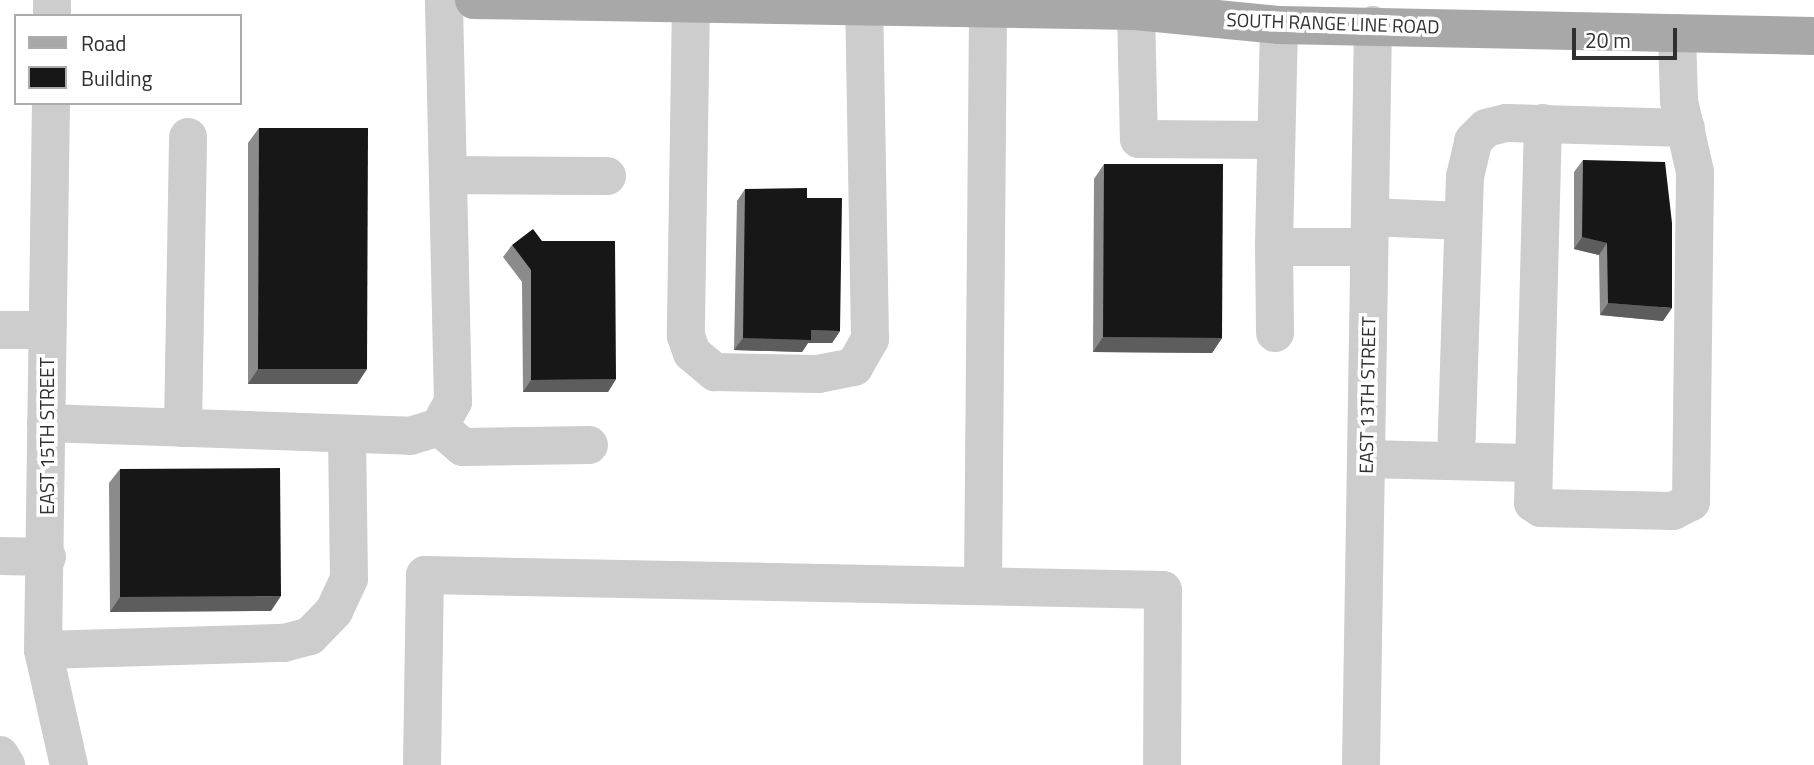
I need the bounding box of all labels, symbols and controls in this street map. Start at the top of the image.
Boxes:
street label: SOUTH RANGE LINE ROAD [1226,8,1440,38]
legend [14,14,242,105]
scale bar [1576,14,1681,58]
text: 20 m [1585,24,1631,56]
text: Road [81,27,126,59]
text: Building [81,62,152,94]
street label: EAST 13TH STREET [1354,316,1380,474]
street label: EAST 15TH STREET [36,357,58,515]

